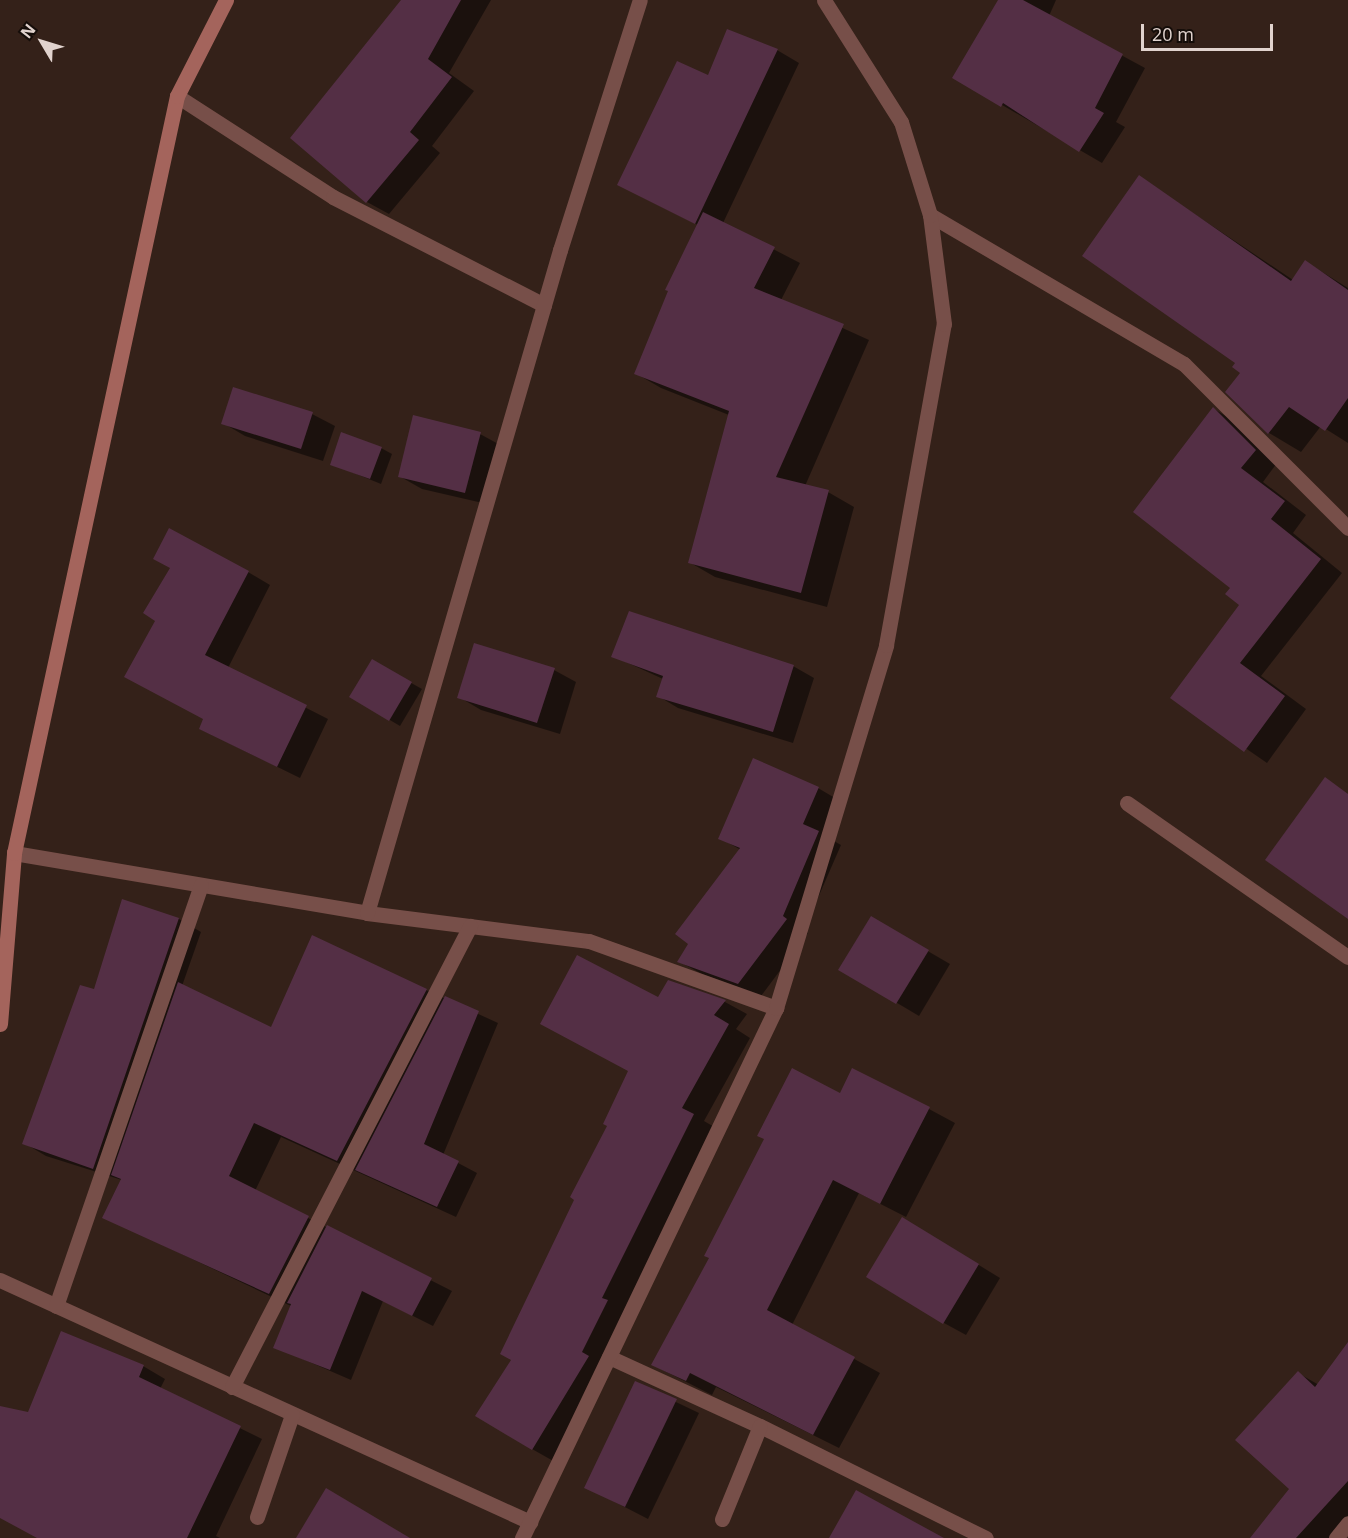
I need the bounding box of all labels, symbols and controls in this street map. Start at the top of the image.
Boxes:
north arrow [12,12,72,72]
scale bar [1144,12,1276,50]
text: N [15,19,40,43]
text: 20 m [1152,22,1194,46]

